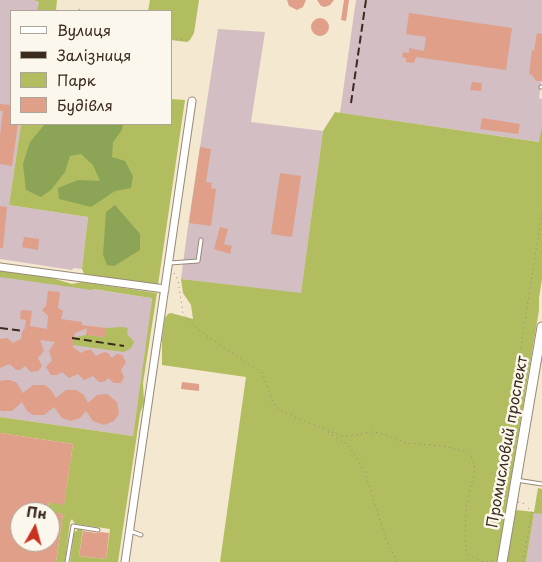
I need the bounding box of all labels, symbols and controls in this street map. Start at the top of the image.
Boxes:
legend [10,10,172,125]
text: Вулиця [57,18,111,41]
text: Залізниця [57,43,131,66]
text: Парк [57,68,96,91]
text: Будівля [57,93,113,116]
street label: Промисловий проспект [484,355,532,529]
text: Пн [25,501,48,524]
north arrow [10,502,60,552]

